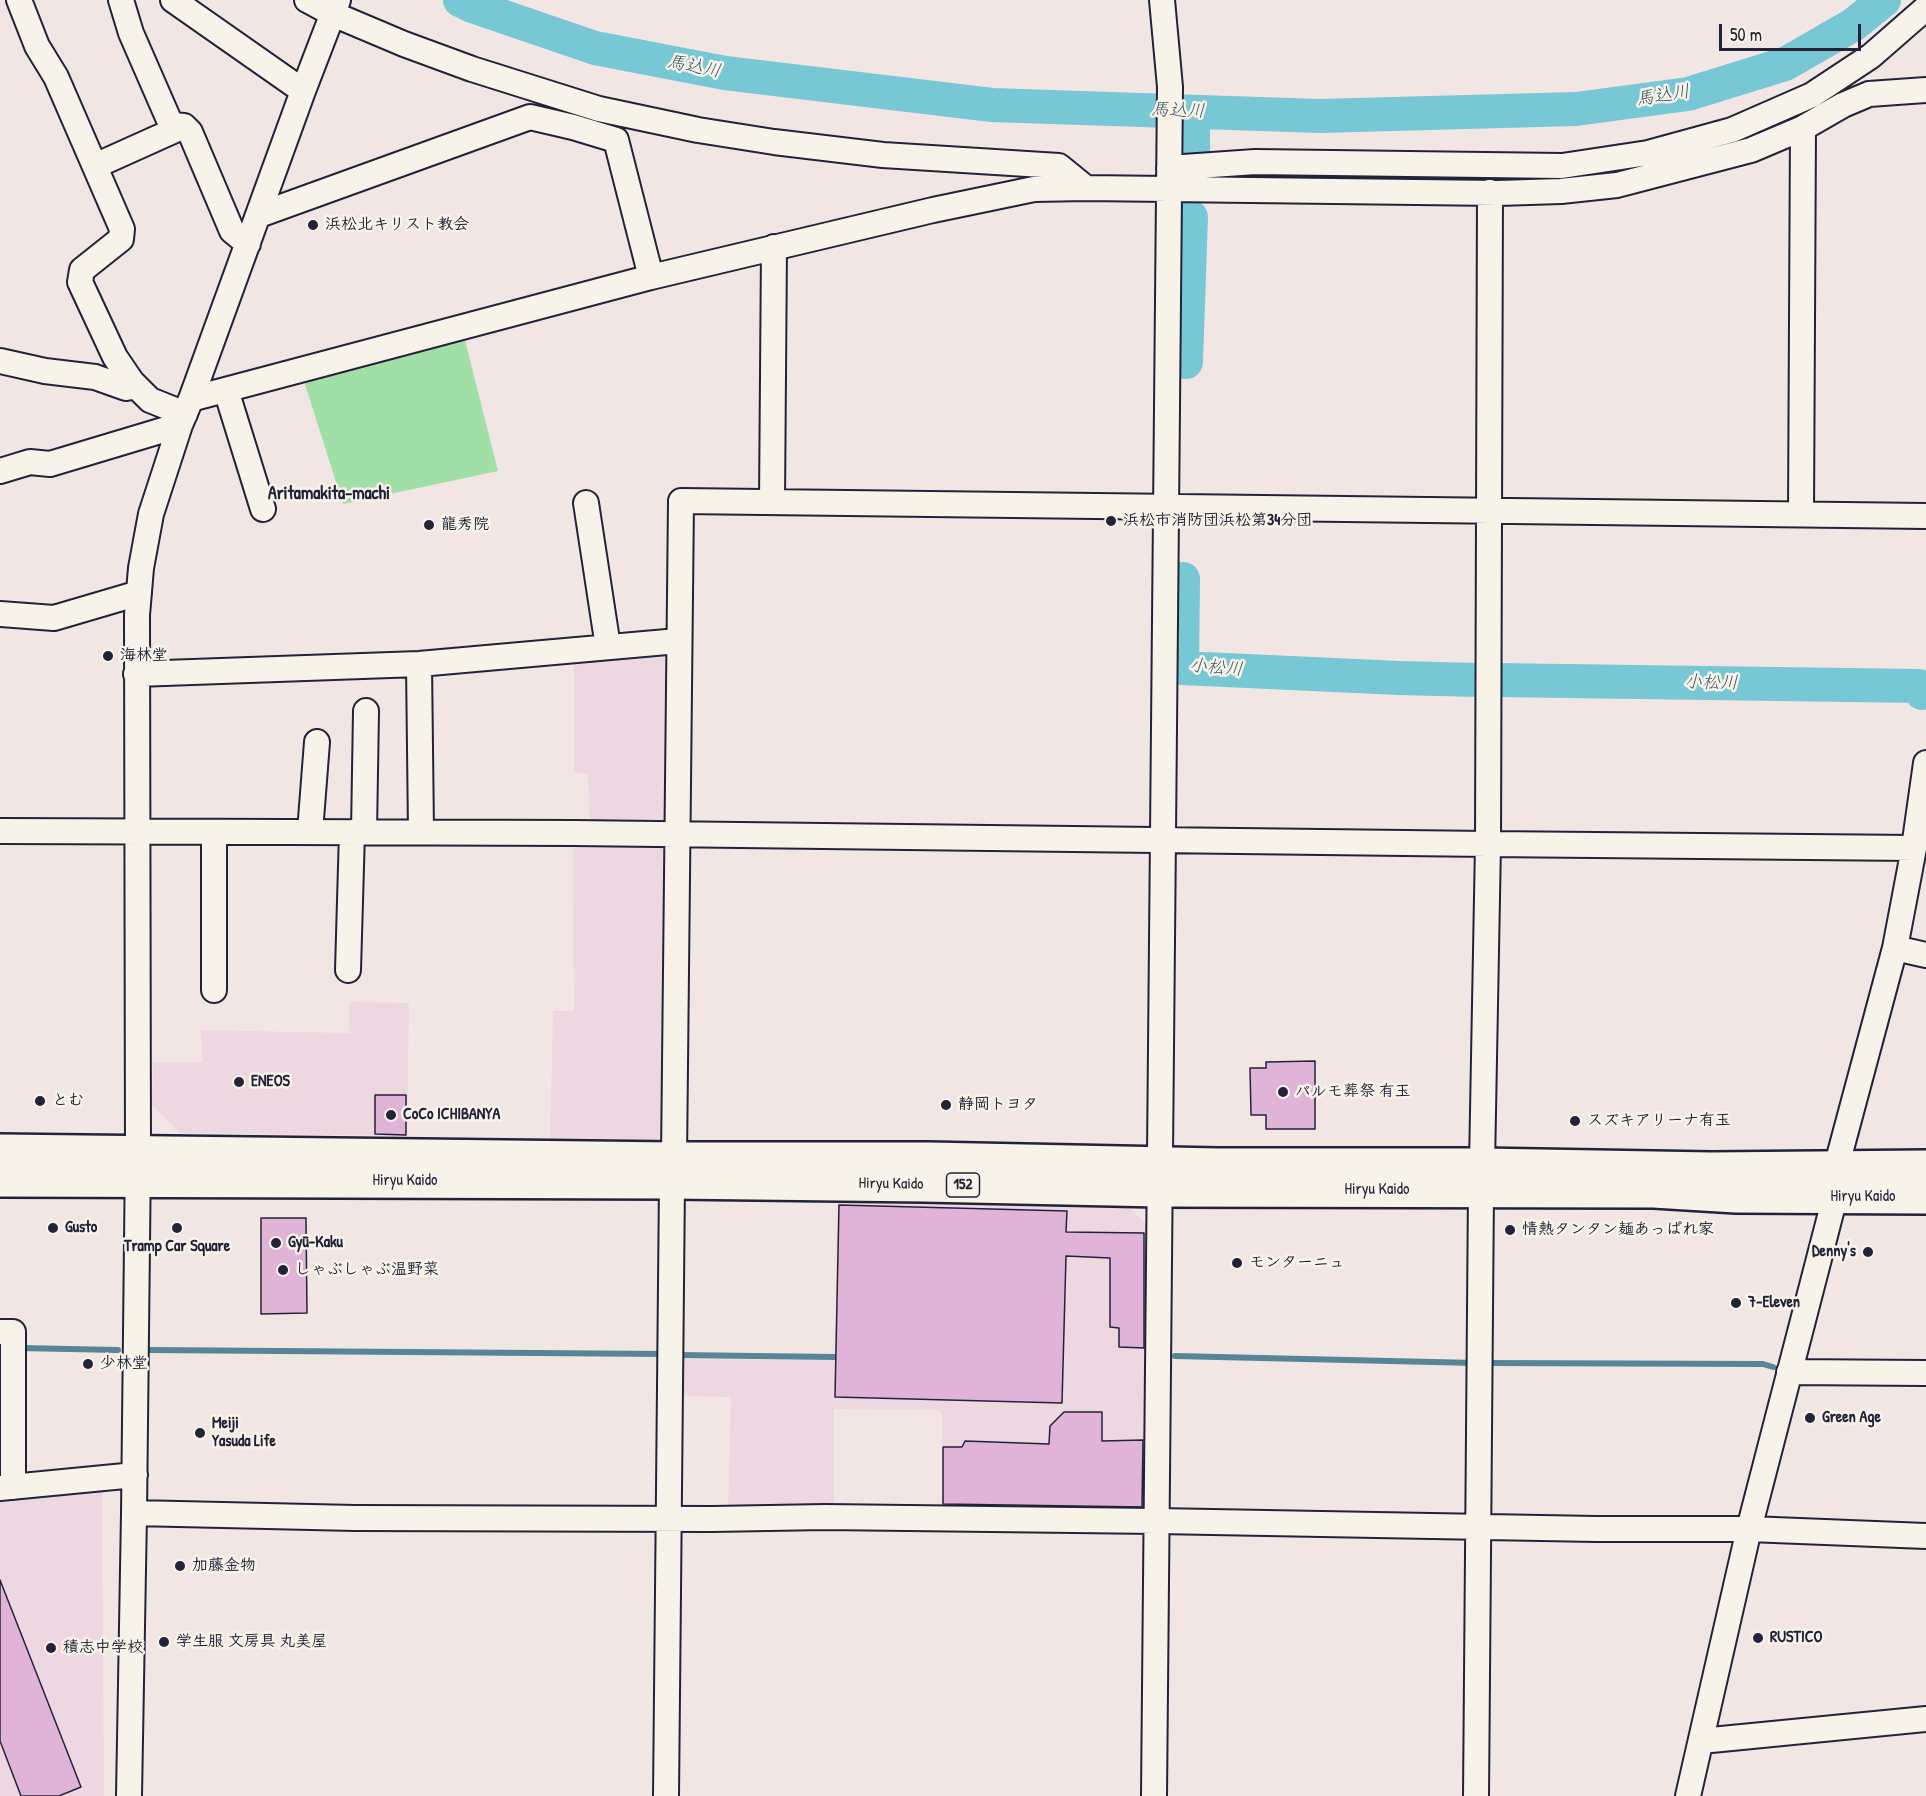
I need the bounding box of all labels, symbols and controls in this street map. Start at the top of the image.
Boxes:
scale bar [1722,12,1864,50]
text: 50 m [1730,22,1762,47]
water label: 馬込川 [665,51,723,83]
water label: 馬込川 [1635,81,1691,111]
water label: 馬込川 [1151,99,1205,123]
place label: 浜松北キリスト教会 [325,215,469,235]
marker: 浜松北キリスト教会 [306,218,320,232]
district label: Aritamakita-machi [268,483,390,505]
place label: 浜松市消防団浜松第34分団 [1123,511,1312,531]
marker: 浜松市消防団浜松第34分団 [1104,514,1118,528]
place label: 龍秀院 [441,515,489,535]
marker: 龍秀院 [422,518,436,532]
place label: 海林堂 [120,646,168,666]
marker: 海林堂 [101,649,115,663]
water label: 小松川 [1188,655,1244,681]
water label: 小松川 [1684,672,1738,694]
place label: ENEOS [251,1072,290,1092]
marker: ENEOS [232,1075,246,1089]
place label: パルモ葬祭 有玉 [1295,1082,1411,1102]
marker: パルモ葬祭 有玉 [1276,1085,1290,1099]
place label: とむ [52,1091,84,1111]
marker: とむ [33,1094,47,1108]
place label: 静岡トヨタ [958,1095,1038,1115]
marker: 静岡トヨタ [939,1098,953,1112]
place label: CoCo ICHIBANYA [403,1105,500,1125]
marker: CoCo ICHIBANYA [384,1108,398,1122]
place label: スズキアリーナ有玉 [1587,1111,1731,1131]
marker: スズキアリーナ有玉 [1568,1114,1582,1128]
street label: Hiryu Kaido [373,1171,437,1191]
road number: 152 [946,1173,980,1197]
street label: Hiryu Kaido [858,1174,924,1194]
street label: Hiryu Kaido [1345,1180,1409,1200]
street label: Hiryu Kaido [1831,1187,1895,1207]
place label: Gusto [65,1218,97,1238]
place label: 情熱タンタン麺あっぱれ家 [1522,1220,1714,1240]
marker: Gusto [46,1221,60,1235]
marker: Tramp Car Square [170,1221,184,1235]
marker: 情熱タンタン麺あっぱれ家 [1503,1223,1517,1237]
place label: Gyū-Kaku [288,1233,343,1253]
marker: Gyū-Kaku [269,1236,283,1250]
place label: Tramp Car Square [124,1237,230,1257]
place label: Denny's [1812,1242,1856,1262]
marker: Denny's [1861,1245,1875,1259]
place label: モンターニュ [1249,1253,1345,1273]
marker: モンターニュ [1230,1256,1244,1270]
place label: しゃぶしゃぶ温野菜 [295,1260,439,1280]
marker: しゃぶしゃぶ温野菜 [276,1263,290,1277]
place label: 7-Eleven [1748,1293,1800,1313]
marker: 7-Eleven [1729,1296,1743,1310]
place label: 少林堂 [100,1354,148,1374]
marker: 少林堂 [81,1357,95,1371]
place label: Green Age [1822,1408,1881,1428]
marker: Green Age [1803,1411,1817,1425]
place label: Meiji Yasuda Life [212,1414,276,1452]
marker: Meiji Yasuda Life [193,1426,207,1440]
place label: 加藤金物 [192,1556,256,1576]
marker: 加藤金物 [173,1559,187,1573]
place label: RUSTICO [1770,1628,1822,1648]
marker: RUSTICO [1751,1631,1765,1645]
place label: 学生服 文房具 丸美屋 [176,1632,327,1652]
marker: 学生服 文房具 丸美屋 [157,1635,171,1649]
place label: 積志中学校 [63,1638,143,1658]
marker: 積志中学校 [44,1641,58,1655]

